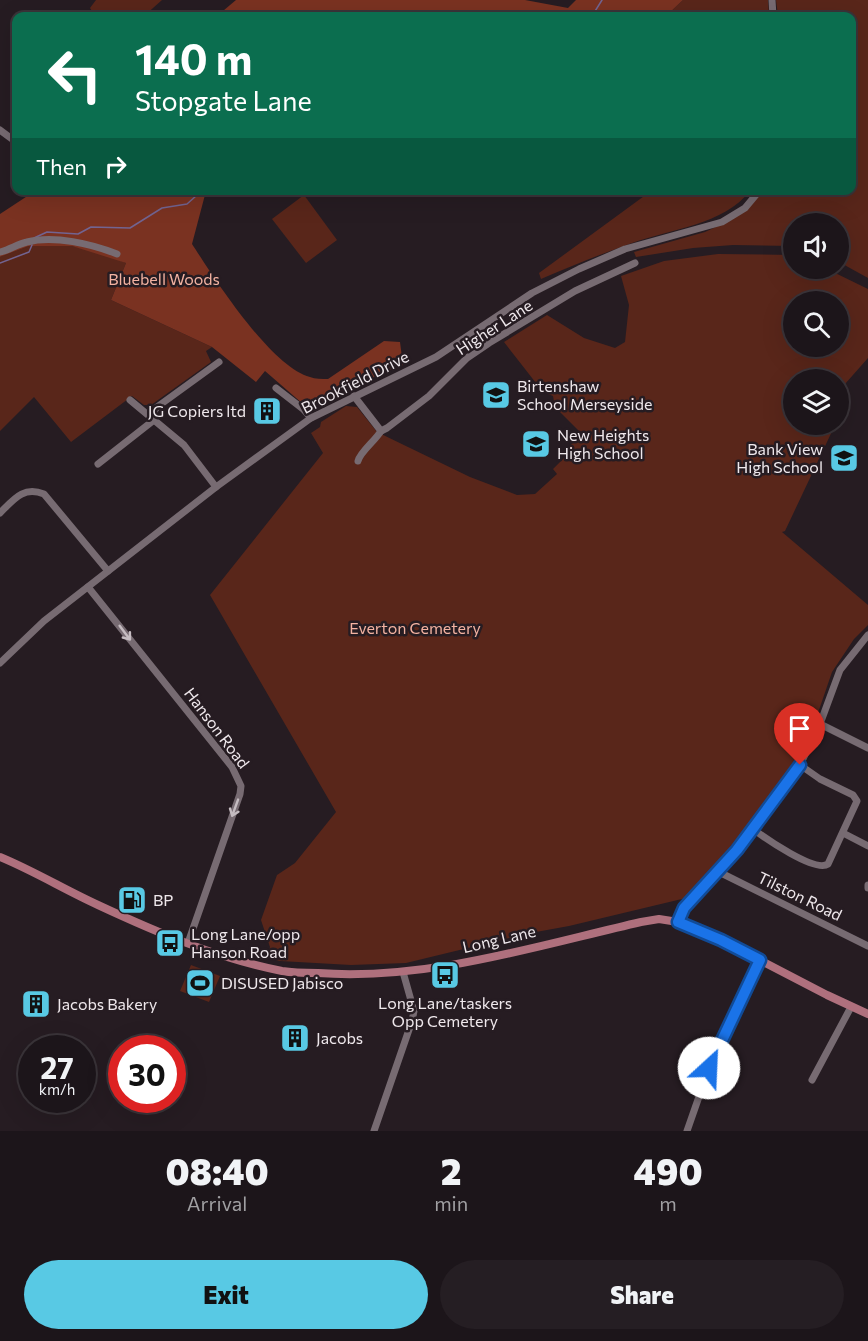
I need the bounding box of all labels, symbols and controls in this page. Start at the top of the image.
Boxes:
text: 140 m [135,32,252,84]
icon: left [36,36,114,114]
text: Stopgate Lane [135,84,312,117]
icon: right [99,150,132,183]
text: Then [36,153,87,180]
map controls [783,213,849,435]
button: sound [783,213,849,279]
park label: Bluebell Woods [108,269,220,288]
button: search [783,291,849,357]
street label: Higher Lane [452,295,535,358]
street label: Brookfield Drive [298,346,412,417]
button: layers [783,369,849,435]
place label: Birtenshaw School Merseyside [517,376,652,413]
school or university icon: Birtenshaw School Merseyside [480,379,512,411]
building icon: JG Copiers ltd [251,395,283,427]
place label: JG Copiers ltd [148,401,246,420]
place label: New Heights High School [557,425,649,462]
school or university icon: New Heights High School [520,428,552,460]
place label: Bank View High School [736,439,823,476]
school or university icon: Bank View High School [828,442,860,474]
park label: Everton Cemetery [349,618,481,637]
one-way arrow [118,624,131,640]
street label: Hanson Road [181,684,254,772]
pin [774,703,825,765]
icon: arrive [783,712,816,745]
one-way arrow [229,798,240,817]
street label: Tilston Road [755,867,845,924]
fuel station icon: BP [116,884,148,916]
place label: BP [153,890,173,909]
street label: Long Lane [460,921,537,956]
place label: Long Lane/opp Hanson Road [191,924,300,961]
bus stop icon: Long Lane/opp Hanson Road [154,927,186,959]
bus stop icon: Long Lane/taskers Opp Cemetery [429,959,461,991]
sports icon: DISUSED Jabisco [184,967,216,999]
place label: DISUSED Jabisco [221,973,343,992]
building icon: Jacobs Bakery [20,988,52,1020]
place label: Long Lane/taskers Opp Cemetery [378,993,512,1030]
place label: Jacobs Bakery [57,994,157,1013]
building icon: Jacobs [279,1022,311,1054]
place label: Jacobs [316,1028,363,1047]
speed limit sign: 30 [108,1035,186,1113]
position arrow [677,1036,741,1100]
text: 27 [40,1048,74,1085]
text: km/h [39,1080,75,1098]
text: 08:40 [165,1148,269,1192]
text: 2 [441,1148,462,1192]
text: 490 [634,1148,703,1192]
text: Arrival [187,1191,247,1215]
text: min [434,1191,468,1215]
text: m [659,1191,677,1215]
button: Exit [24,1260,428,1329]
button: Share [440,1260,844,1329]

